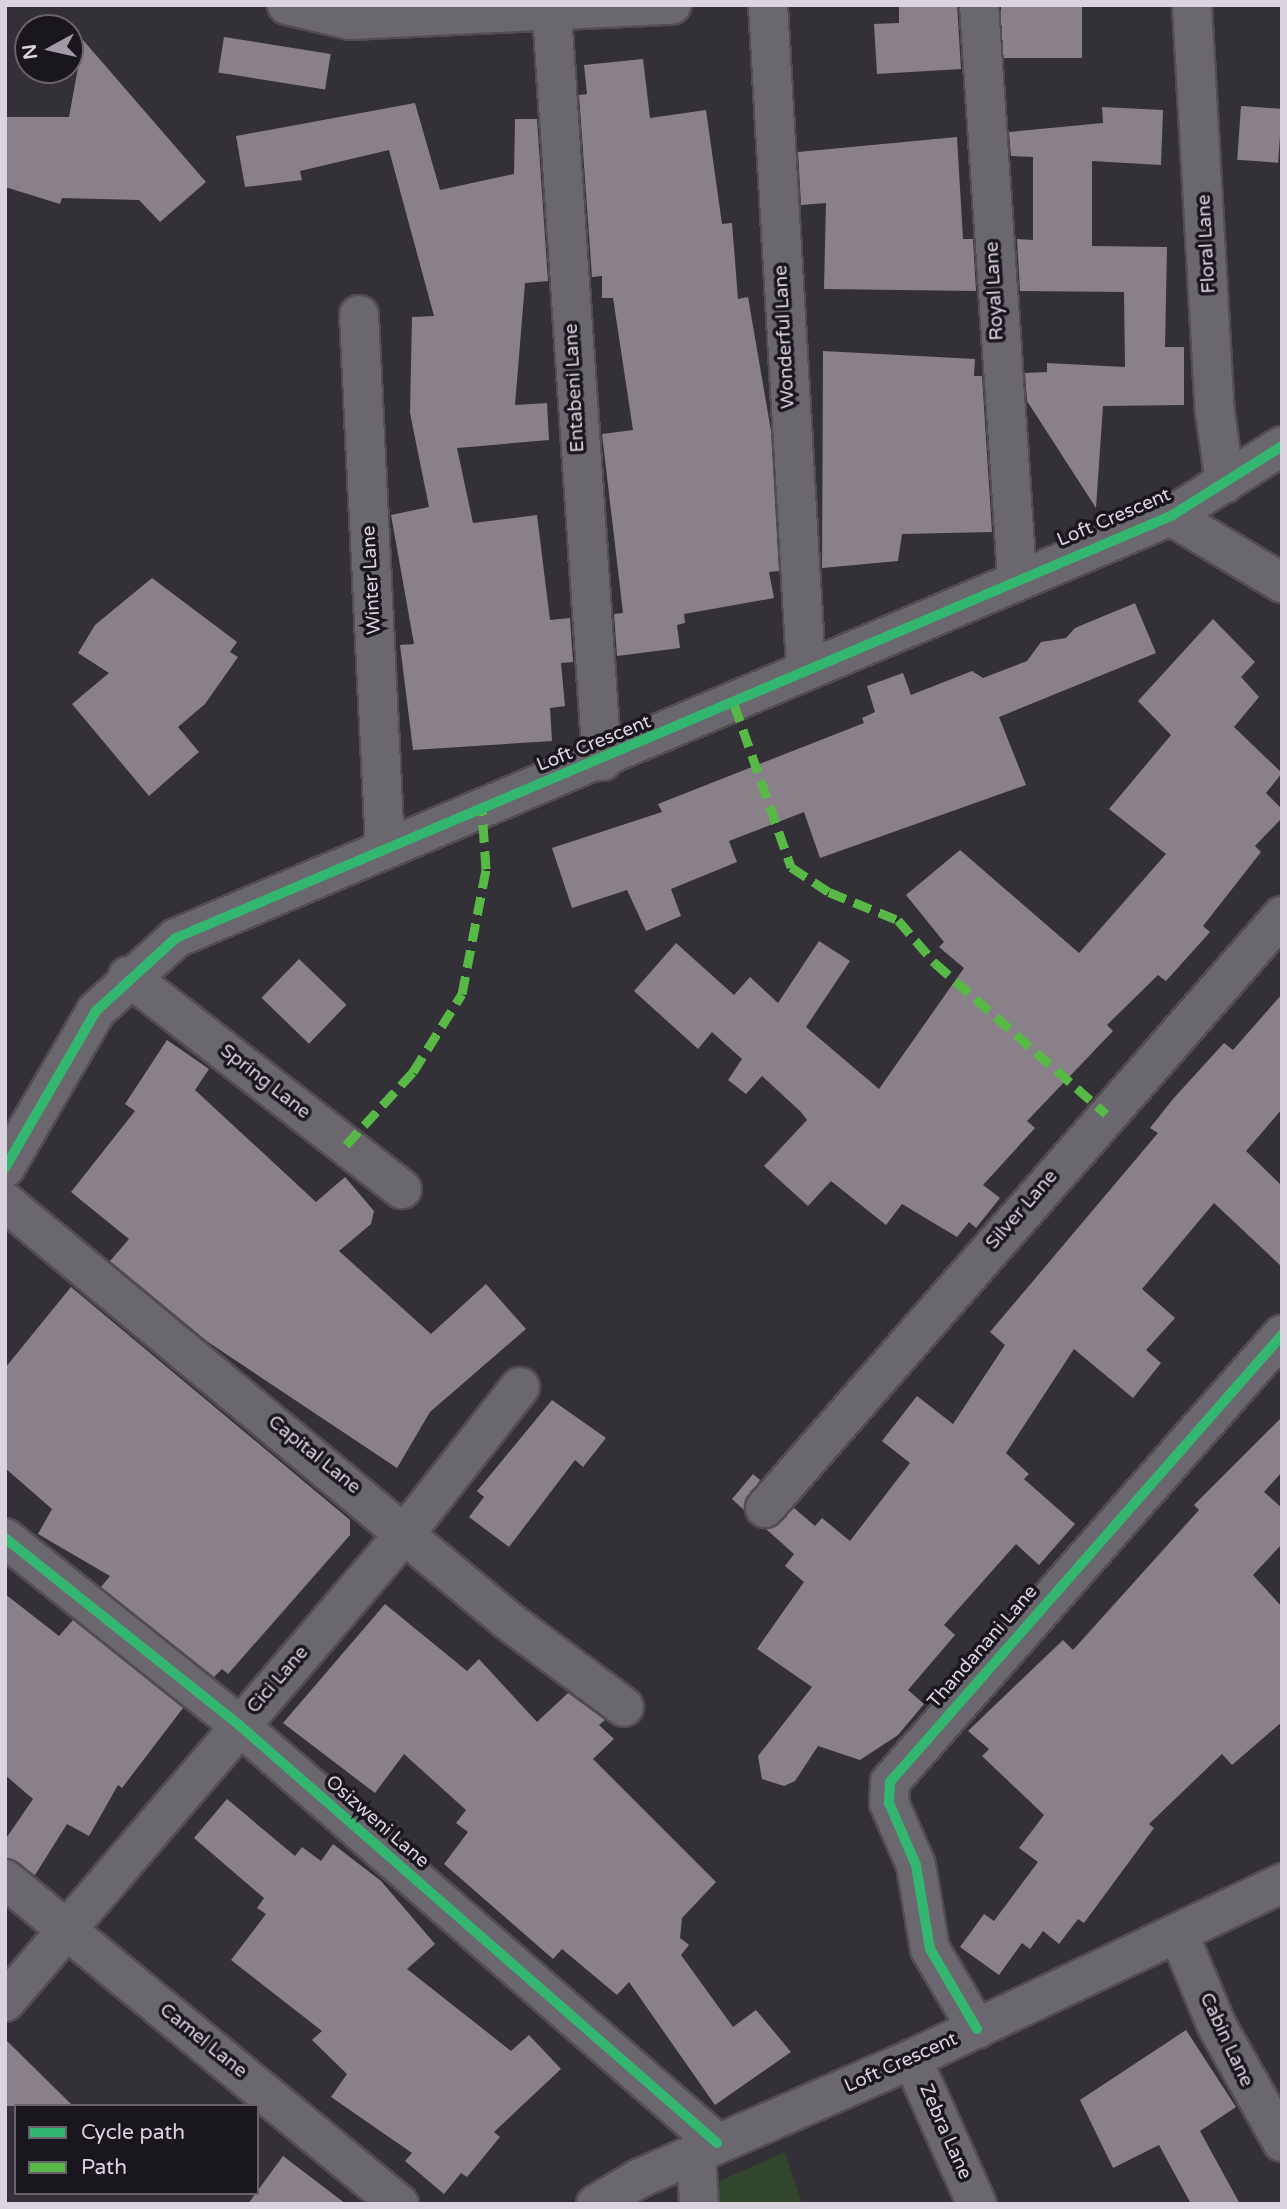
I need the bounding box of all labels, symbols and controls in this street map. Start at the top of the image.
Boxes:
north arrow [14,14,84,84]
text: N [18,43,42,61]
street label: Floral Lane [1193,194,1221,294]
street label: Royal Lane [981,241,1009,341]
street label: Wonderful Lane [770,265,800,409]
street label: Entabeni Lane [560,323,590,453]
street label: Loft Crescent [1054,484,1174,552]
street label: Winter Lane [358,525,386,635]
street label: Loft Crescent [534,711,654,777]
street label: Spring Lane [215,1040,315,1124]
street label: Silver Lane [981,1166,1063,1254]
street label: Capital Lane [263,1411,365,1499]
street label: Thandanani Lane [923,1581,1043,1713]
street label: Cici Lane [243,1642,313,1718]
street label: Osizweni Lane [321,1771,433,1873]
street label: Cabin Lane [1194,1989,1258,2091]
street label: Camel Lane [155,1999,251,2083]
street label: Loft Crescent [841,2028,961,2098]
street label: Zebra Lane [914,2081,976,2183]
legend [14,2104,259,2195]
text: Cycle path [81,2120,185,2145]
text: Path [81,2155,127,2180]

